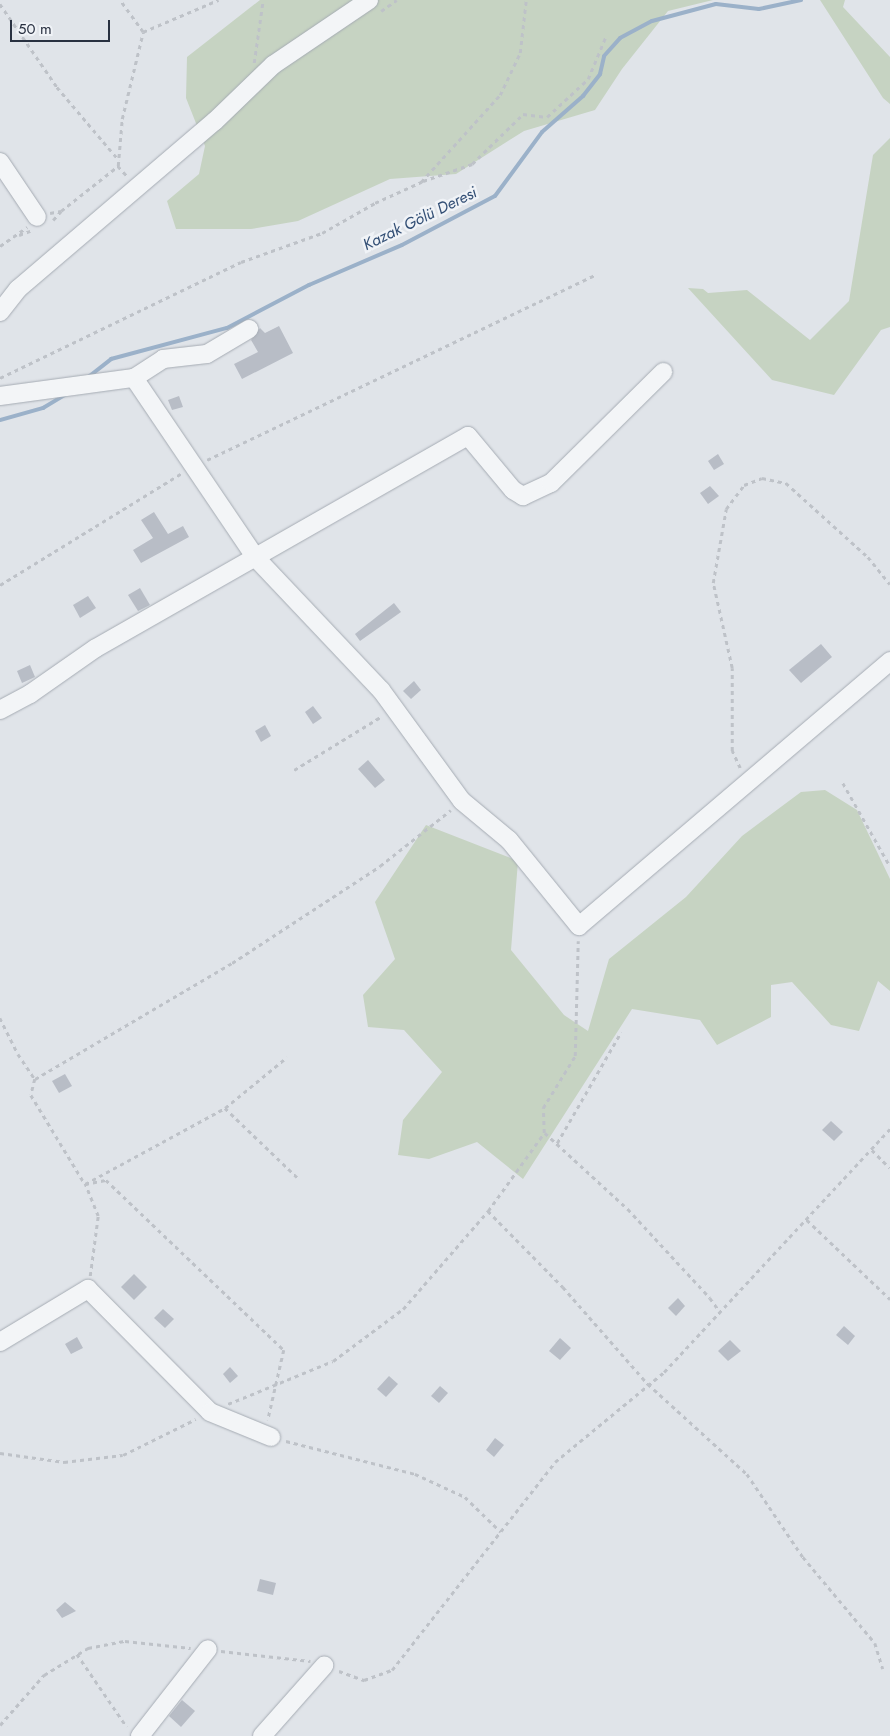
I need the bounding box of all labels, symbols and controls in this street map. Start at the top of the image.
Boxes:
scale bar [12,10,112,42]
text: 50 m [18,18,52,40]
water label: Kazak Gölü Deresi [360,183,480,255]

